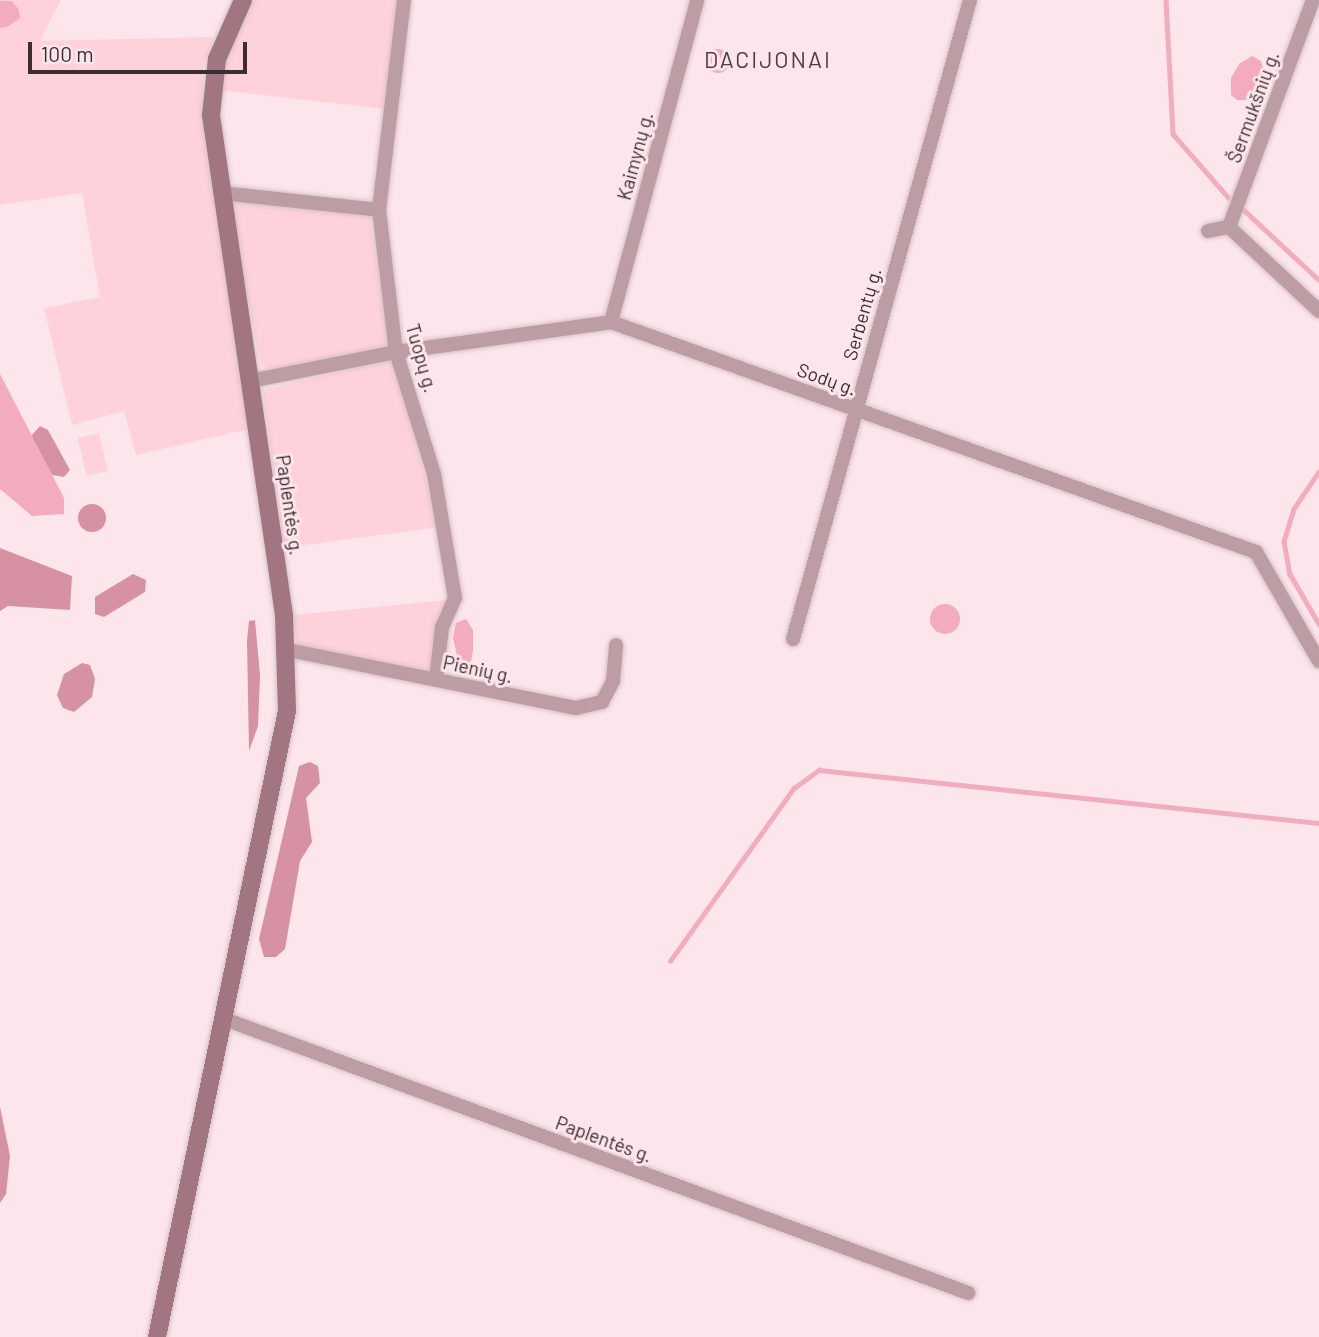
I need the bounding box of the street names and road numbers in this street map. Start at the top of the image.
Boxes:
street label: Šermukšnių g. [1222,48,1284,166]
street label: Kaimynų g. [612,109,658,203]
street label: Serbentų g. [838,265,886,363]
street label: Tuopų g. [401,321,443,395]
street label: Sodų g. [794,358,860,400]
street label: Paplentės g. [272,453,308,557]
street label: Pienių g. [441,650,515,688]
street label: Paplentės g. [553,1111,655,1167]

